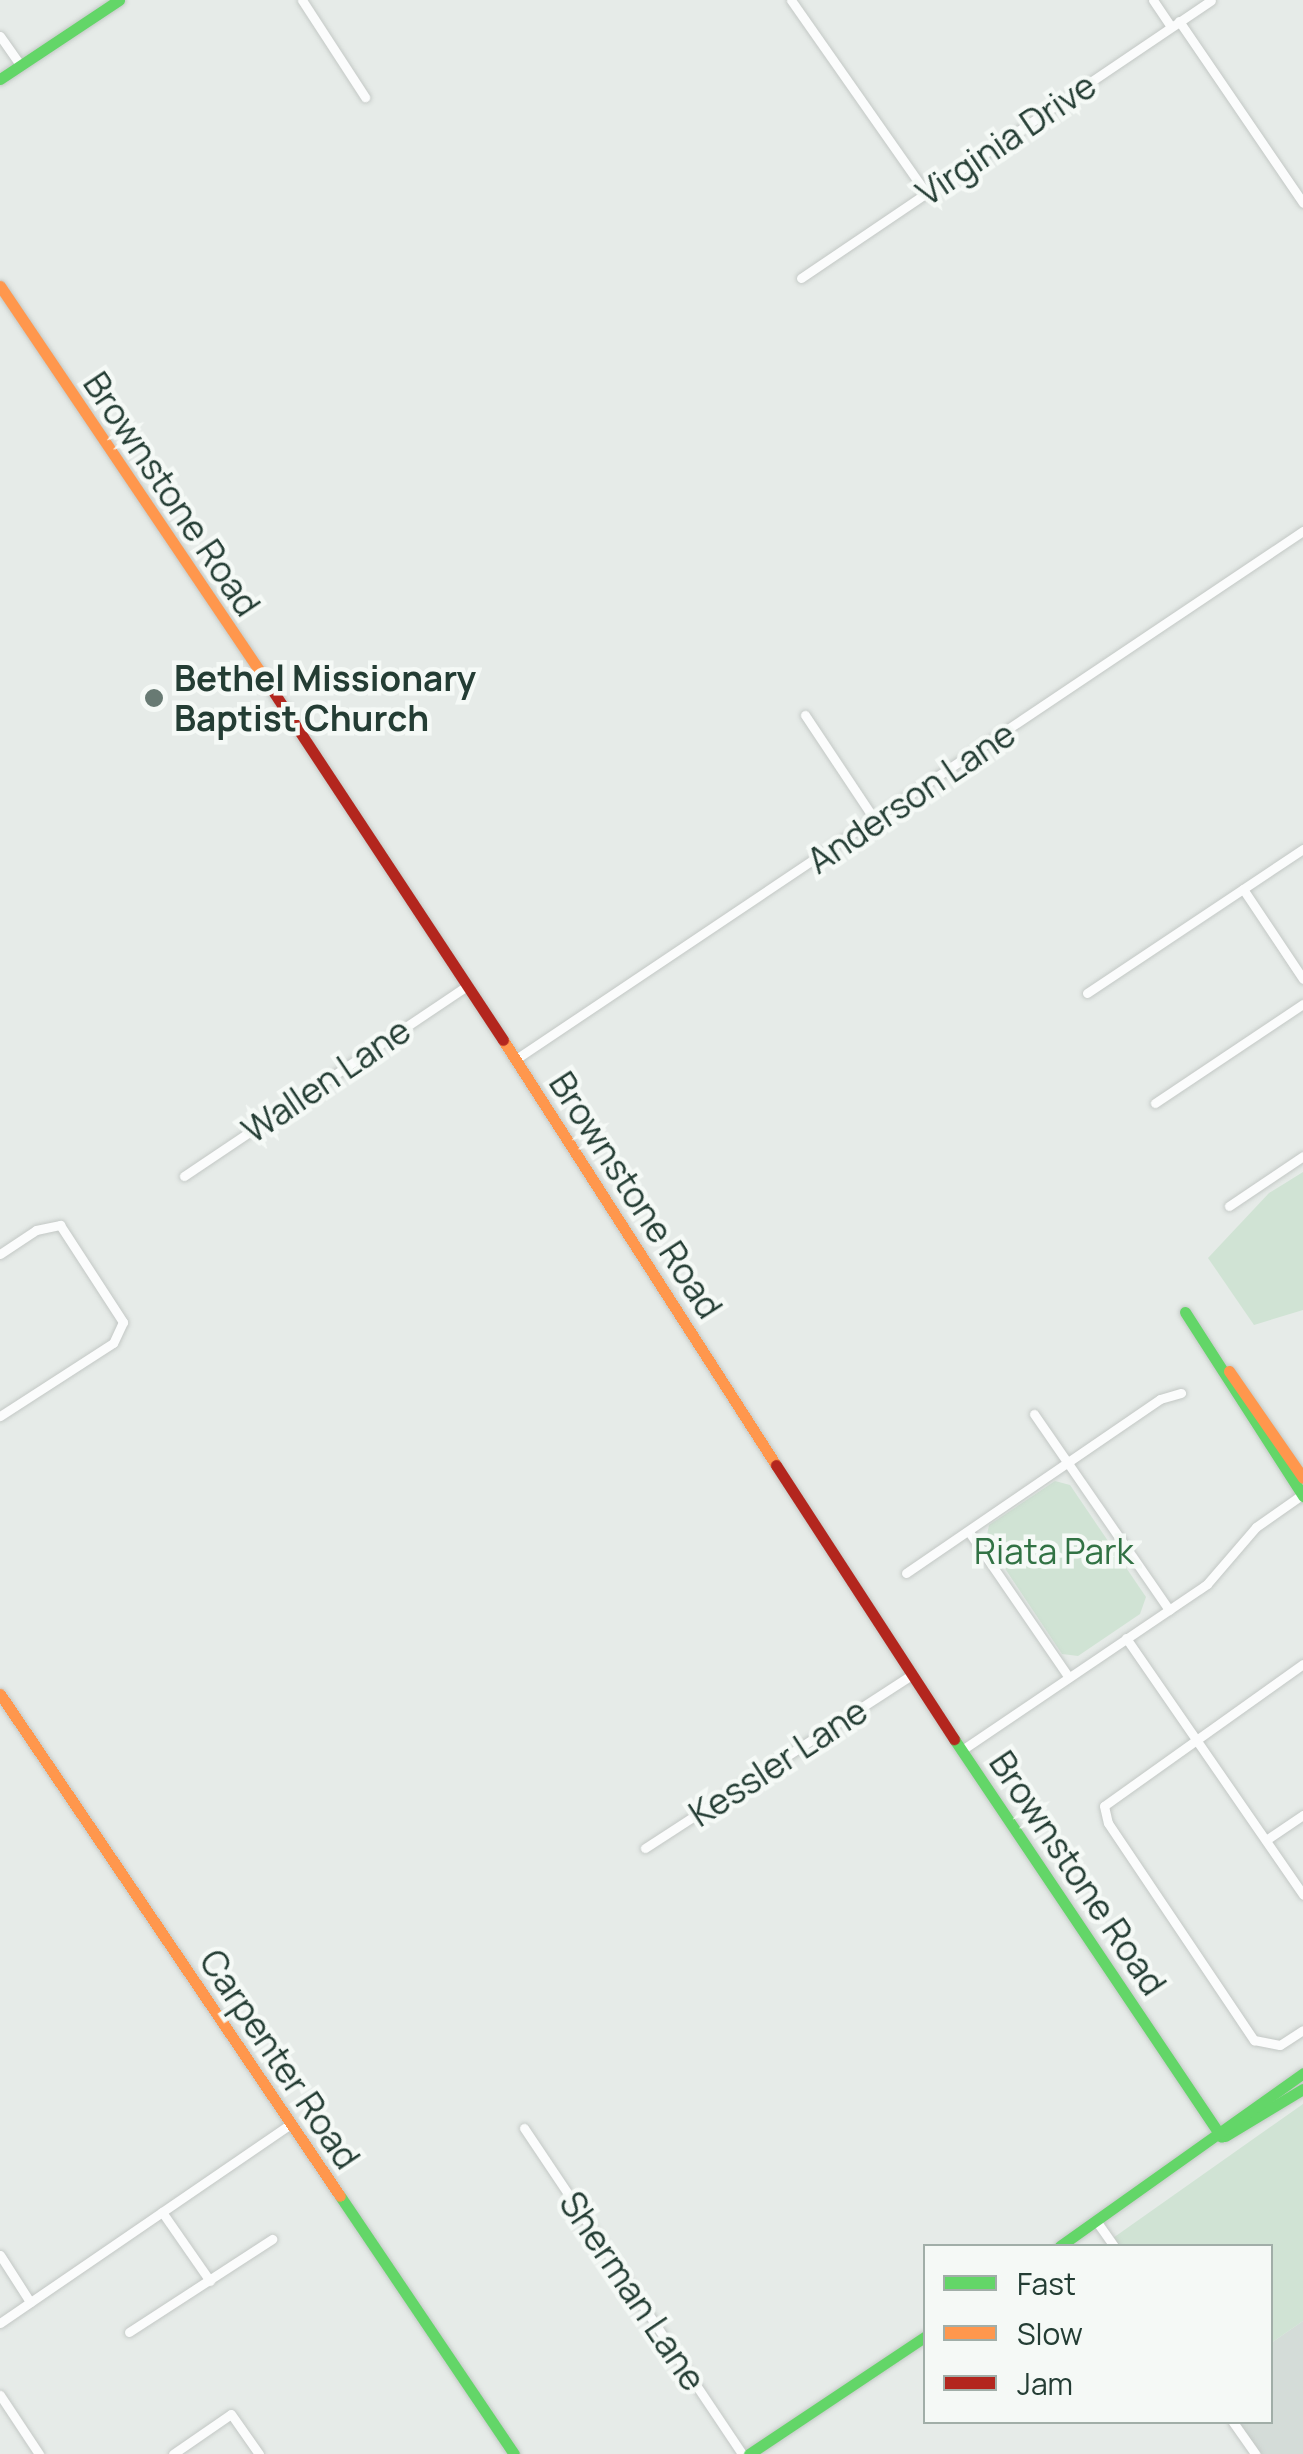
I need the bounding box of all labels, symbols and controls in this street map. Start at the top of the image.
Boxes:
street label: Virginia Drive [909,64,1103,214]
street label: Brownstone Road [75,364,269,624]
place label: Bethel Missionary Baptist Church [174,657,476,739]
marker: Bethel Missionary Baptist Church [143,687,165,709]
street label: Anderson Lane [799,712,1023,882]
street label: Wallen Lane [234,1009,418,1151]
street label: Brownstone Road [541,1064,731,1326]
park label: Riata Park [974,1530,1134,1572]
street label: Kessler Lane [681,1689,875,1835]
street label: Brownstone Road [981,1743,1175,2003]
street label: Carpenter Road [191,1942,369,2176]
street label: Sherman Lane [551,2184,715,2398]
legend [923,2244,1273,2424]
text: Fast [1017,2263,1076,2304]
text: Slow [1017,2313,1083,2354]
text: Jam [1017,2363,1073,2404]

